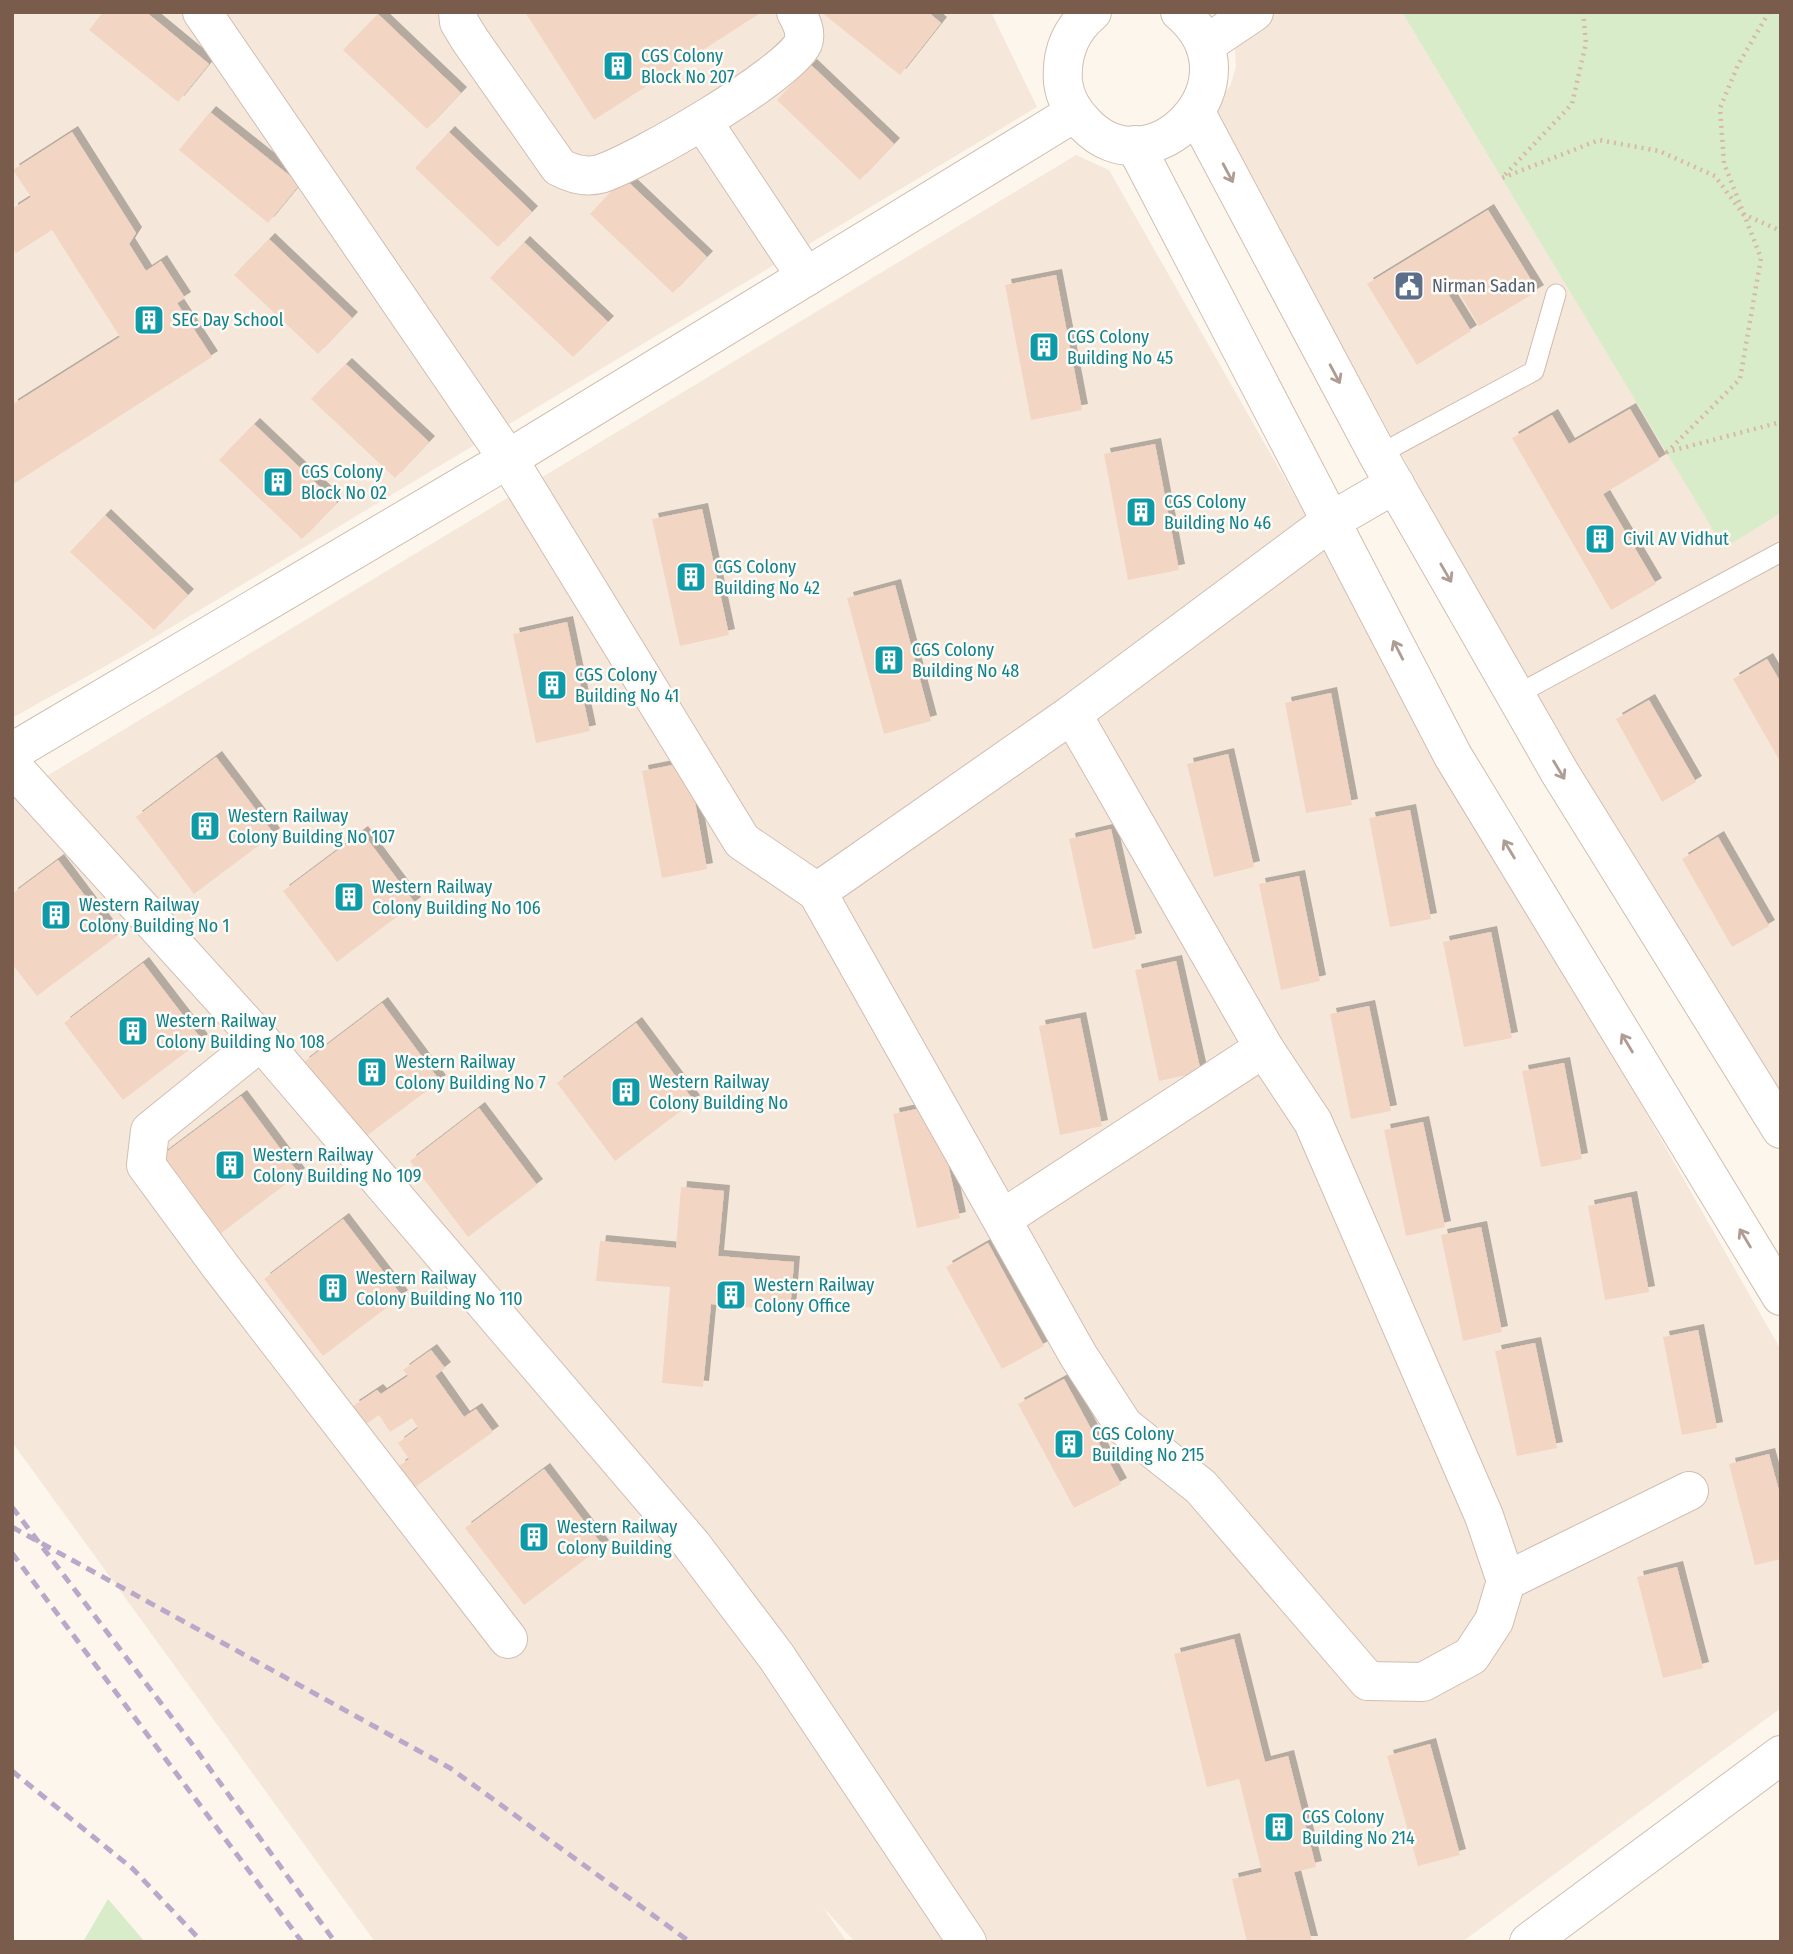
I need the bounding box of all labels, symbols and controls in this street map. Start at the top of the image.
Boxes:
place label: CGS Colony Block No 207 [641,45,734,88]
building icon: CGS Colony Block No 207 [601,49,635,83]
one-way arrow [1222,162,1236,183]
public building icon: Nirman Sadan [1392,269,1426,303]
place label: Nirman Sadan [1432,275,1536,297]
building icon: SEC Day School [132,303,166,337]
place label: SEC Day School [172,309,284,331]
place label: CGS Colony Building No 45 [1067,326,1173,369]
building icon: CGS Colony Building No 45 [1027,330,1061,364]
one-way arrow [1329,363,1342,384]
place label: CGS Colony Block No 02 [301,461,387,504]
building icon: CGS Colony Block No 02 [261,465,295,499]
place label: CGS Colony Building No 46 [1164,491,1271,534]
building icon: CGS Colony Building No 46 [1124,495,1158,529]
building icon: Civil AV Vidhut [1583,522,1617,556]
place label: Civil AV Vidhut [1623,528,1729,550]
place label: CGS Colony Building No 42 [714,556,820,599]
building icon: CGS Colony Building No 42 [674,560,708,594]
one-way arrow [1440,562,1453,583]
place label: CGS Colony Building No 48 [912,639,1019,682]
one-way arrow [1391,641,1405,661]
building icon: CGS Colony Building No 48 [872,643,906,677]
place label: CGS Colony Building No 41 [575,664,679,707]
building icon: CGS Colony Building No 41 [535,668,569,702]
one-way arrow [1552,760,1566,780]
place label: Western Railway Colony Building No 107 [228,805,395,848]
building icon: Western Railway Colony Building No 107 [188,809,222,843]
one-way arrow [1502,839,1516,859]
place label: Western Railway Colony Building No 106 [372,876,541,919]
building icon: Western Railway Colony Building No 106 [332,880,366,914]
place label: Western Railway Colony Building No 1 [79,894,229,937]
building icon: Western Railway Colony Building No 1 [39,898,73,932]
place label: Western Railway Colony Building No 108 [156,1010,325,1053]
building icon: Western Railway Colony Building No 108 [116,1014,150,1048]
one-way arrow [1620,1034,1634,1054]
place label: Western Railway Colony Building No 7 [395,1051,546,1094]
building icon: Western Railway Colony Building No 7 [355,1055,389,1089]
place label: Western Railway Colony Building No [649,1071,788,1114]
building icon: Western Railway Colony Building No [609,1075,643,1109]
place label: Western Railway Colony Building No 109 [253,1144,421,1187]
building icon: Western Railway Colony Building No 109 [213,1148,247,1182]
one-way arrow [1738,1228,1752,1248]
place label: Western Railway Colony Building No 110 [356,1267,523,1310]
building icon: Western Railway Colony Building No 110 [316,1271,350,1305]
place label: Western Railway Colony Office [754,1274,874,1317]
building icon: Western Railway Colony Office [714,1278,748,1312]
place label: CGS Colony Building No 215 [1092,1423,1204,1466]
building icon: CGS Colony Building No 215 [1052,1427,1086,1461]
place label: Western Railway Colony Building [557,1516,677,1559]
building icon: Western Railway Colony Building [517,1520,551,1554]
place label: CGS Colony Building No 214 [1302,1806,1415,1849]
building icon: CGS Colony Building No 214 [1262,1810,1296,1844]

